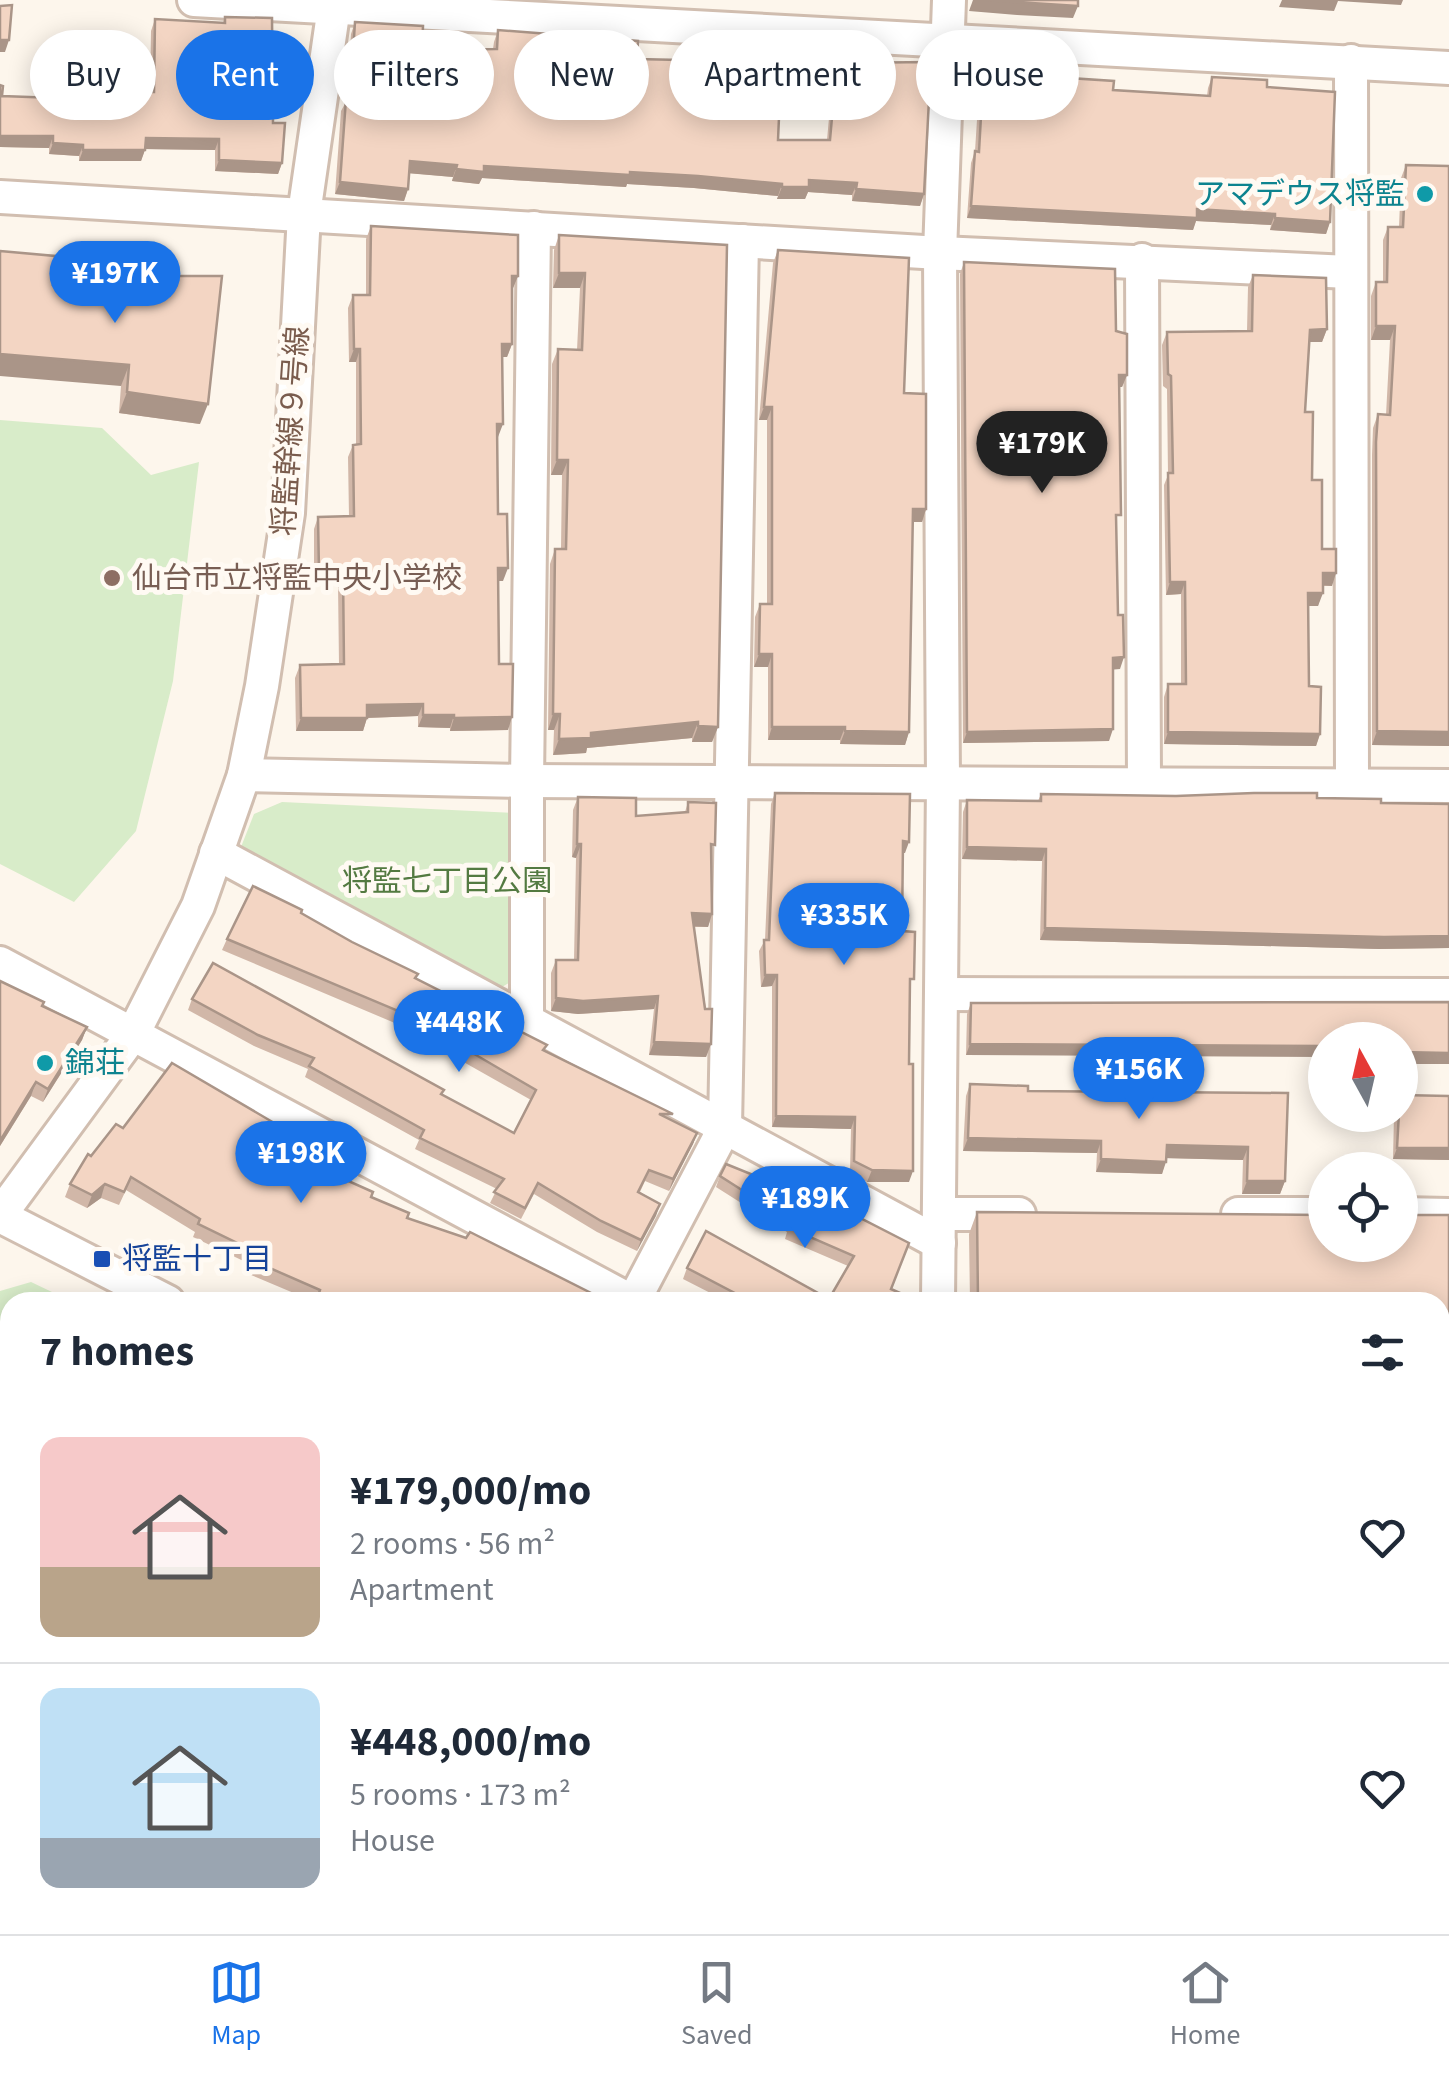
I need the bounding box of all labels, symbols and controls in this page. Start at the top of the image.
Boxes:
chip: Buy [30,30,156,120]
chip: Rent [176,30,314,120]
chip: Filters [334,30,494,120]
chip: New [514,30,649,120]
chip: Apartment [669,30,896,120]
chip: House [916,30,1079,120]
place label: アマデウス将監 [1195,173,1405,216]
marker: アマデウス将監 [1414,183,1436,205]
pin: ¥197K [45,241,185,326]
text: ¥197K [71,250,159,296]
street label: 将監幹線９号線 [262,325,320,537]
pin: ¥179K [972,411,1112,496]
text: ¥179K [998,420,1086,466]
place label: 仙台市立将監中央小学校 [132,557,462,600]
marker: 仙台市立将監中央小学校 [101,567,123,589]
park label: 将監七丁目公園 [342,860,552,903]
pin: ¥335K [774,883,914,968]
text: ¥335K [800,892,888,938]
pin: ¥448K [389,990,529,1075]
text: ¥448K [415,999,503,1045]
north arrow [1308,1022,1418,1132]
map controls [1308,1022,1418,1262]
pin: ¥156K [1069,1037,1209,1122]
place label: 錦荘 [65,1042,125,1085]
text: ¥156K [1095,1046,1183,1092]
marker: 錦荘 [34,1052,56,1074]
pin: ¥198K [231,1121,371,1206]
text: ¥198K [257,1130,345,1176]
button: locate [1308,1152,1418,1262]
pin: ¥189K [735,1166,875,1251]
text: ¥189K [761,1175,849,1221]
place label: 将監十丁目 [122,1238,272,1281]
marker: 将監十丁目 [91,1248,113,1270]
text: 7 homes [40,1322,194,1382]
icon: filters [1355,1325,1410,1380]
text: ¥179,000/mo [350,1461,591,1521]
icon: home [120,1477,240,1597]
icon: heart [1355,1510,1410,1565]
text: 2 rooms · 56 m² [350,1521,555,1567]
text: Apartment [350,1567,493,1613]
text: ¥448,000/mo [350,1712,591,1772]
icon: home [120,1728,240,1848]
icon: heart [1355,1761,1410,1816]
text: 5 rooms · 173 m² [350,1772,571,1818]
text: House [350,1818,435,1864]
tab: Map [209,1955,264,2055]
tab: Saved [681,1955,752,2055]
tab: Home [1170,1955,1240,2055]

